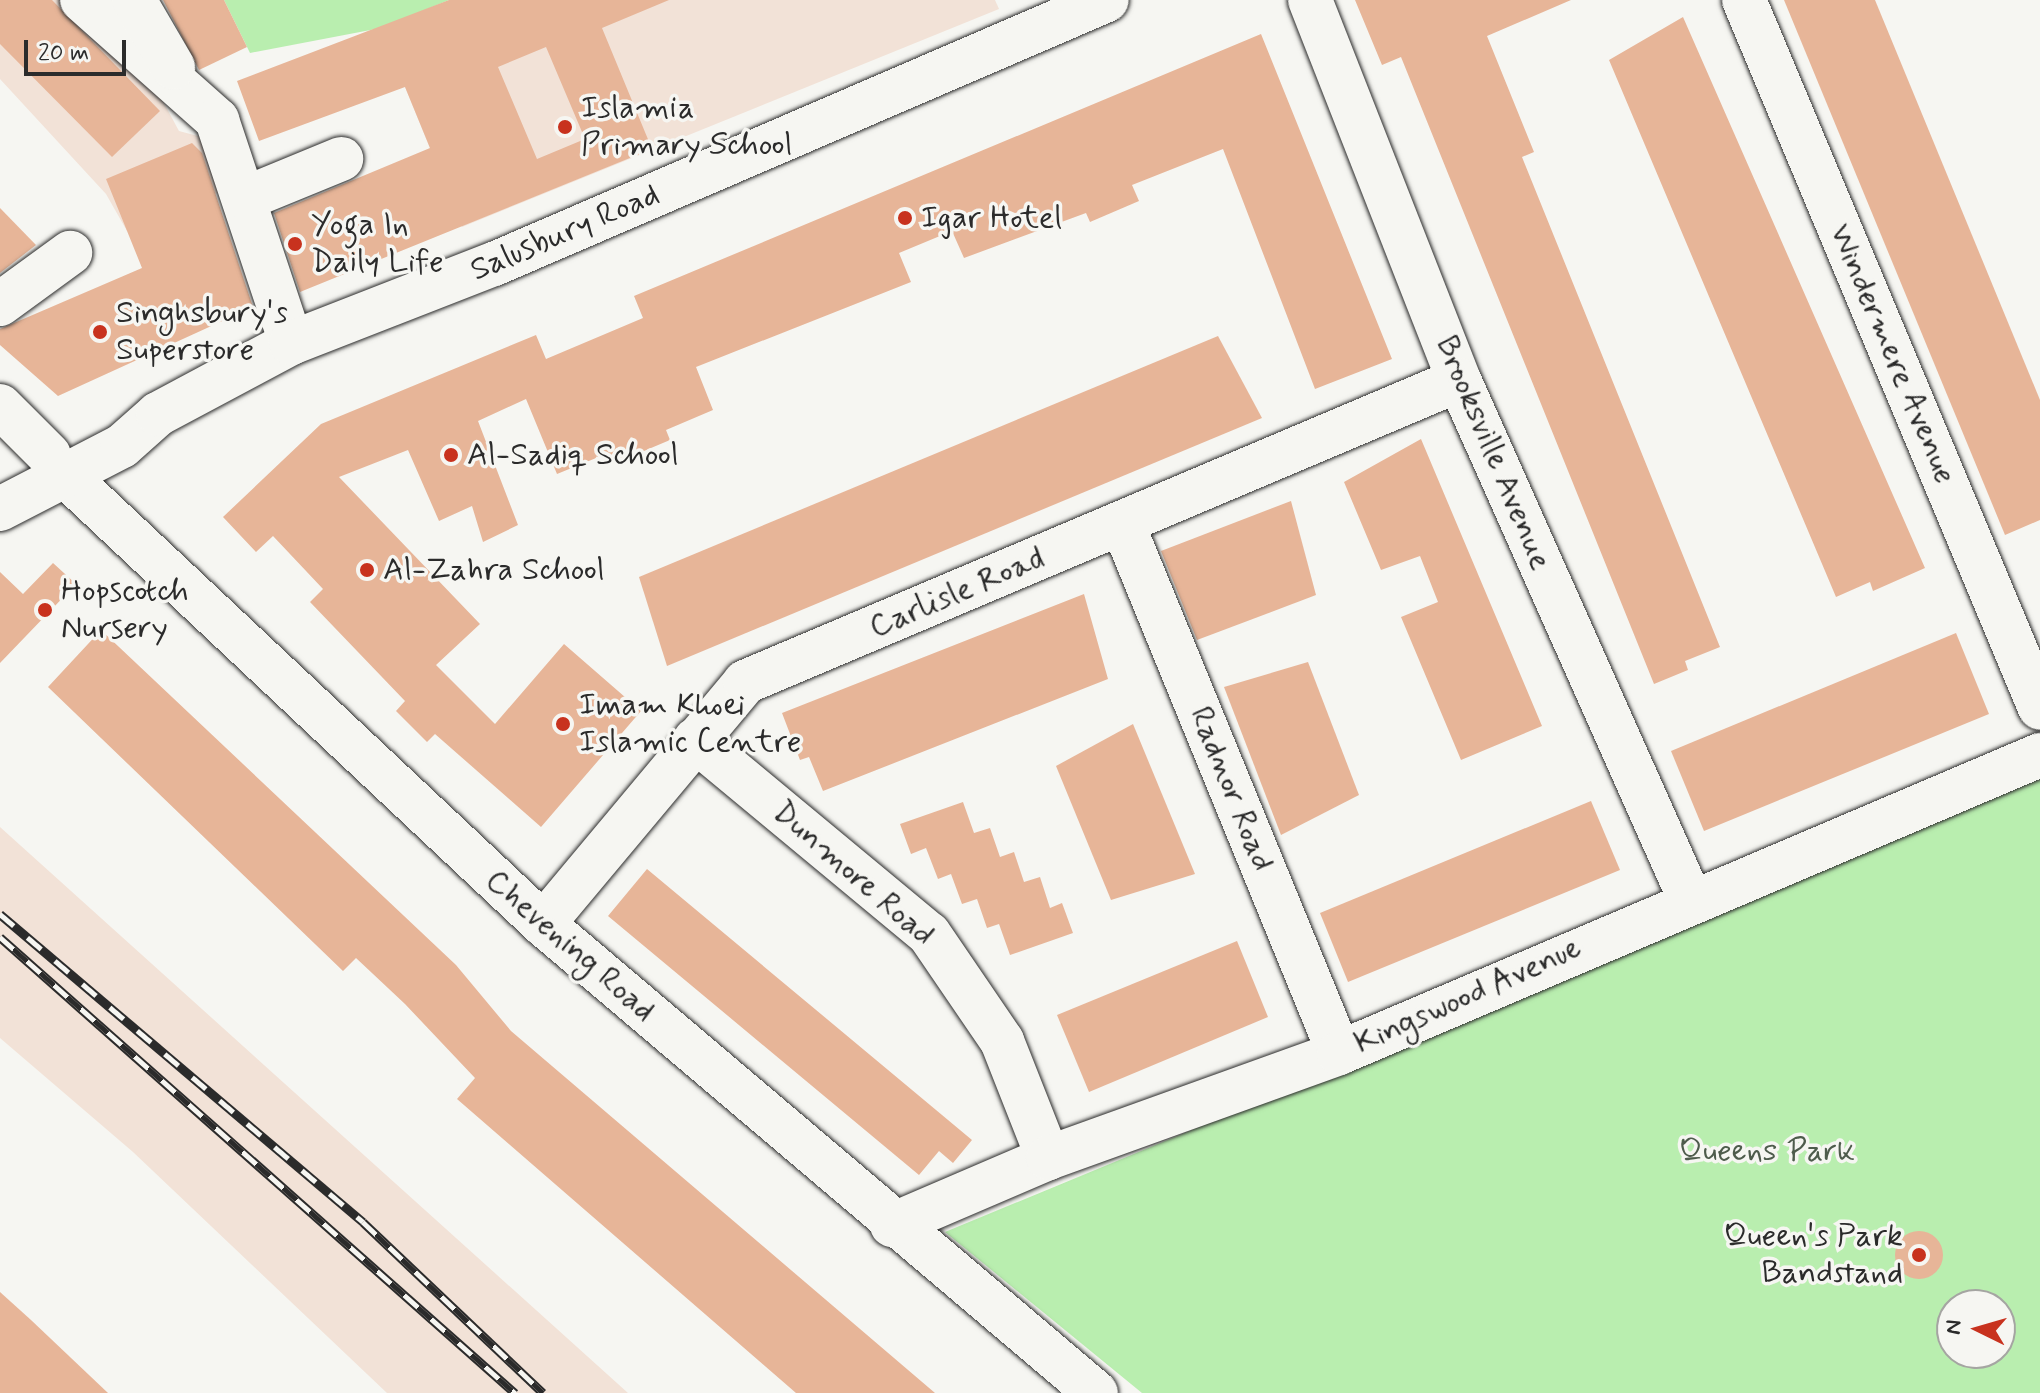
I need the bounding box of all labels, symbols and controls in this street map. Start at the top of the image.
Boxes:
scale bar [28,24,130,74]
text: 20 m [38,38,89,69]
place label: Islamia Primary School [581,90,792,165]
marker: Islamia Primary School [556,118,574,136]
street label: Salusbury Road [465,176,665,290]
place label: Igar Hotel [921,199,1054,237]
place label: Yoga In Daily Life [311,207,444,282]
marker: Igar Hotel [896,209,914,227]
street label: Windermere Avenue [1819,217,1965,491]
marker: Yoga In Daily Life [286,235,304,253]
place label: Singhsbury's Superstore [116,295,288,370]
marker: Singhsbury's Superstore [91,323,109,341]
street label: Brooksville Avenue [1426,330,1560,576]
place label: Al-Sadiq School [467,436,679,474]
marker: Al-Sadiq School [442,446,460,464]
street label: Carlisle Road [866,540,1048,646]
place label: Al-Zahra School [383,551,605,589]
marker: Al-Zahra School [358,561,376,579]
place label: Hopscotch Nursery [61,573,189,648]
marker: Hopscotch Nursery [36,601,54,619]
place label: Imam Khoei Islamic Centre [579,687,796,762]
street label: Radnor Road [1181,701,1281,877]
marker: Imam Khoei Islamic Centre [554,715,572,733]
street label: Dunmore Road [764,793,942,955]
street label: Chevening Road [477,862,663,1030]
street label: Kingswood Avenue [1346,928,1590,1064]
park label: Queens Park [1682,1132,1852,1170]
place label: Queen's Park Bandstand [1726,1218,1903,1293]
marker: Queen's Park Bandstand [1910,1246,1928,1264]
north arrow [1936,1289,2016,1369]
text: N [1939,1319,1969,1336]

